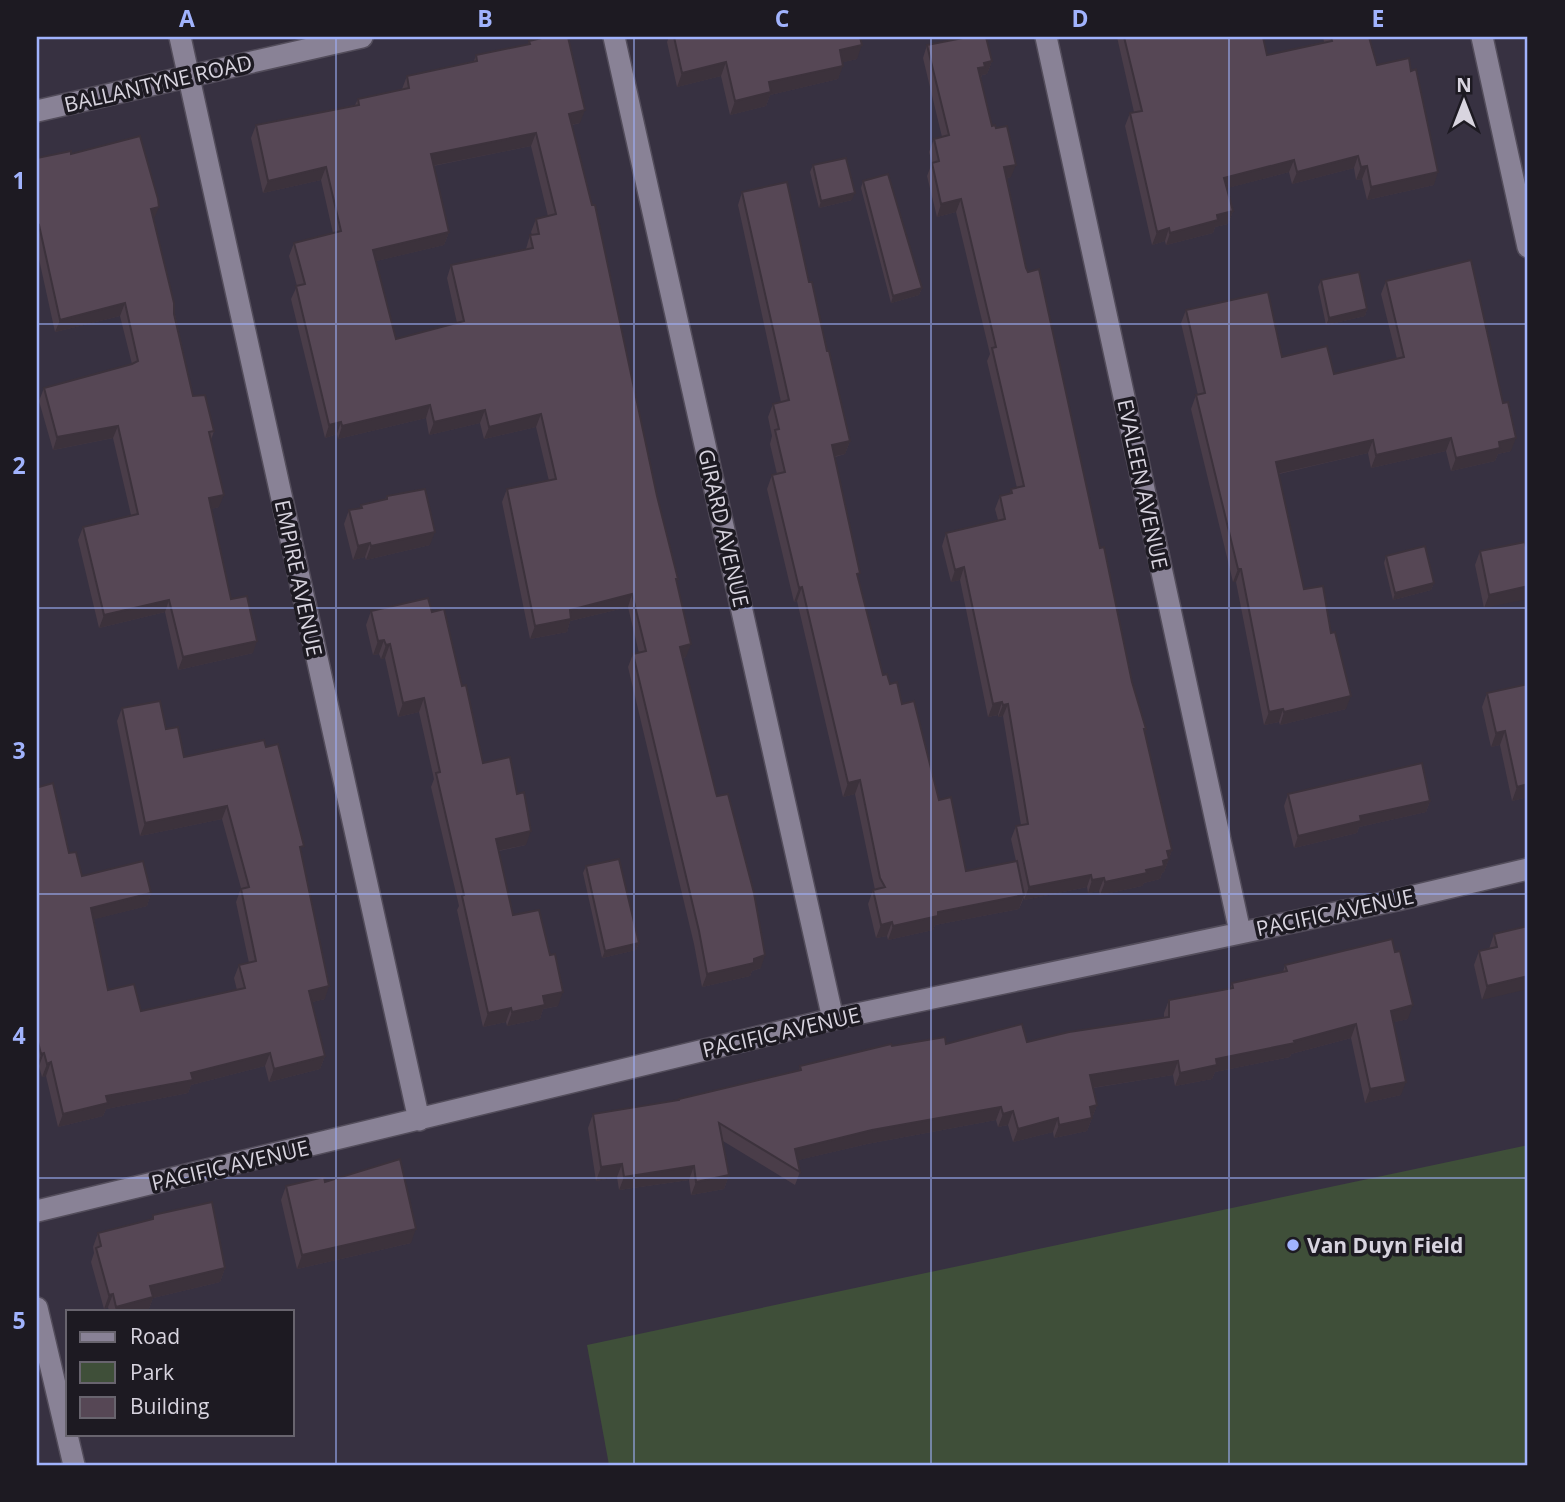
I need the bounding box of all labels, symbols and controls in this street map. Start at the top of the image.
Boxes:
text: A [179,2,195,34]
text: B [477,2,493,34]
text: C [775,2,789,34]
text: D [1071,2,1089,34]
text: E [1372,2,1384,34]
street label: BALLANTYNE ROAD [61,48,255,118]
north arrow [1428,66,1498,136]
text: N [1456,72,1472,98]
text: 1 [12,164,26,196]
street label: EVALEEN AVENUE [1111,396,1175,572]
street label: GIRARD AVENUE [692,446,756,610]
text: 2 [12,449,26,481]
street label: EMPIRE AVENUE [269,497,329,659]
text: 3 [12,734,26,766]
street label: PACIFIC AVENUE [1254,882,1416,942]
street label: PACIFIC AVENUE [700,1000,862,1064]
text: 4 [12,1019,26,1051]
street label: PACIFIC AVENUE [149,1133,311,1197]
place label: Van Duyn Field [1307,1231,1463,1259]
marker: Van Duyn Field [1285,1237,1301,1253]
text: 5 [12,1304,26,1336]
legend [66,1310,294,1436]
text: Road [130,1322,180,1350]
text: Park [130,1358,174,1386]
text: Building [130,1392,209,1420]

